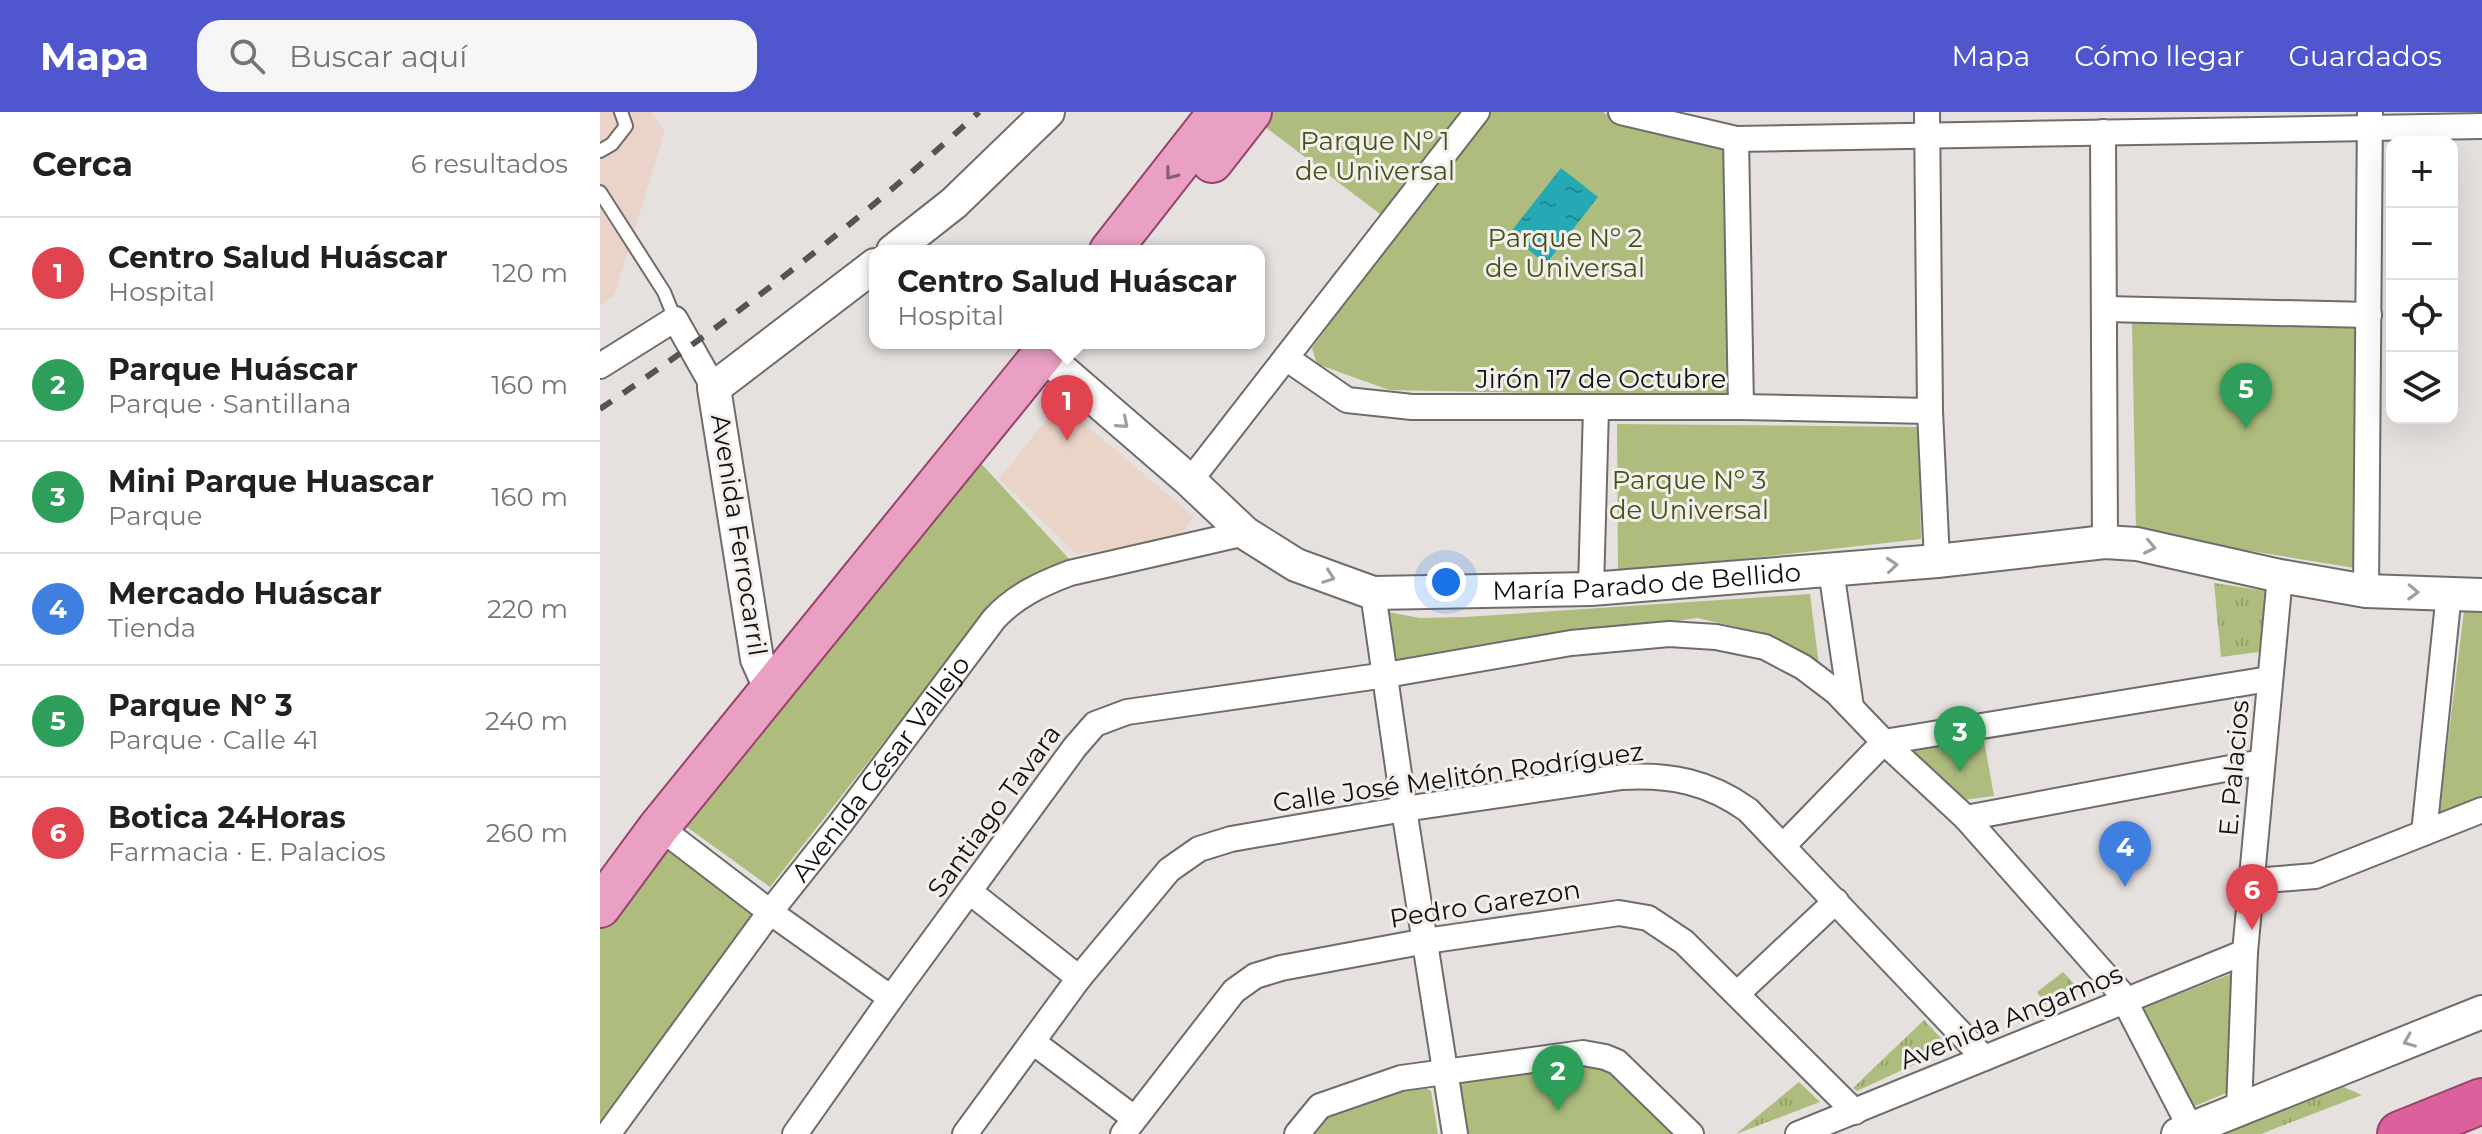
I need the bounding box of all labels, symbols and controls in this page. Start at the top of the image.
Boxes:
search box [197,20,757,92]
text: Mapa [40,33,149,80]
icon: search [225,34,269,78]
text: Buscar aquí [289,38,467,75]
text: Mapa [1951,39,2030,73]
text: Cómo llegar [2074,39,2244,73]
text: Guardados [2288,39,2442,73]
park label: Parque Nº 1 de Universal [1295,125,1455,187]
map controls [2386,136,2458,424]
button: + [2386,136,2458,208]
text: Cerca [32,143,133,185]
text: 6 resultados [411,148,568,180]
one-way arrow [1166,165,1180,179]
button: − [2386,208,2458,280]
park label: Parque Nº 2 de Universal [1485,222,1645,284]
text: Centro Salud Huáscar [108,239,448,276]
popup [869,245,1265,349]
text: 1 [53,257,63,289]
text: 120 m [492,257,568,289]
text: Centro Salud Huáscar [897,263,1237,300]
text: Hospital [108,276,215,308]
button: locate [2386,280,2458,352]
text: Hospital [897,300,1004,332]
text: Parque Huáscar [108,351,358,388]
button: layers [2386,352,2458,424]
street label: Jirón 17 de Octubre [1475,363,1726,395]
pin: 5 [2220,363,2272,429]
text: 2 [50,369,66,401]
text: 160 m [491,369,568,401]
pin: 1 [1041,375,1093,441]
text: Parque · Santillana [108,388,351,420]
street label: Avenida Ferrocarril [704,412,774,658]
one-way arrow [1113,413,1128,428]
text: Mini Parque Huascar [108,463,434,500]
park label: Parque Nº 3 de Universal [1609,464,1769,526]
text: 3 [50,481,66,513]
text: 160 m [491,481,568,513]
text: Parque [108,500,203,532]
one-way arrow [2143,538,2156,555]
street label: María Parado de Bellido [1492,556,1802,607]
one-way arrow [1886,557,1899,574]
your location [1426,562,1466,602]
one-way arrow [1321,567,1335,584]
text: Mercado Huáscar [108,575,382,612]
one-way arrow [2407,584,2419,601]
text: 4 [49,593,67,625]
text: 220 m [487,593,568,625]
text: Tienda [108,612,196,644]
street label: Avenida César Vallejo [784,649,977,888]
text: Parque Nº 3 [108,687,293,724]
street label: E. Palacios [2212,699,2256,837]
text: 5 [50,705,66,737]
text: 240 m [485,705,568,737]
pin: 3 [1934,706,1986,772]
street label: Santiago Tavara [921,718,1067,904]
text: Parque · Calle 41 [108,724,319,756]
street label: Calle José Melitón Rodríguez [1271,735,1645,819]
text: Botica 24Horas [108,799,346,836]
text: 6 [50,817,66,849]
text: 260 m [486,817,568,849]
pin: 4 [2099,821,2151,887]
text: Farmacia · E. Palacios [108,836,386,868]
pin: 6 [2226,864,2278,930]
street label: Pedro Garezon [1387,873,1583,935]
street label: Avenida Angamos [1895,958,2127,1076]
one-way arrow [2403,1031,2417,1048]
pin: 2 [1532,1045,1584,1111]

